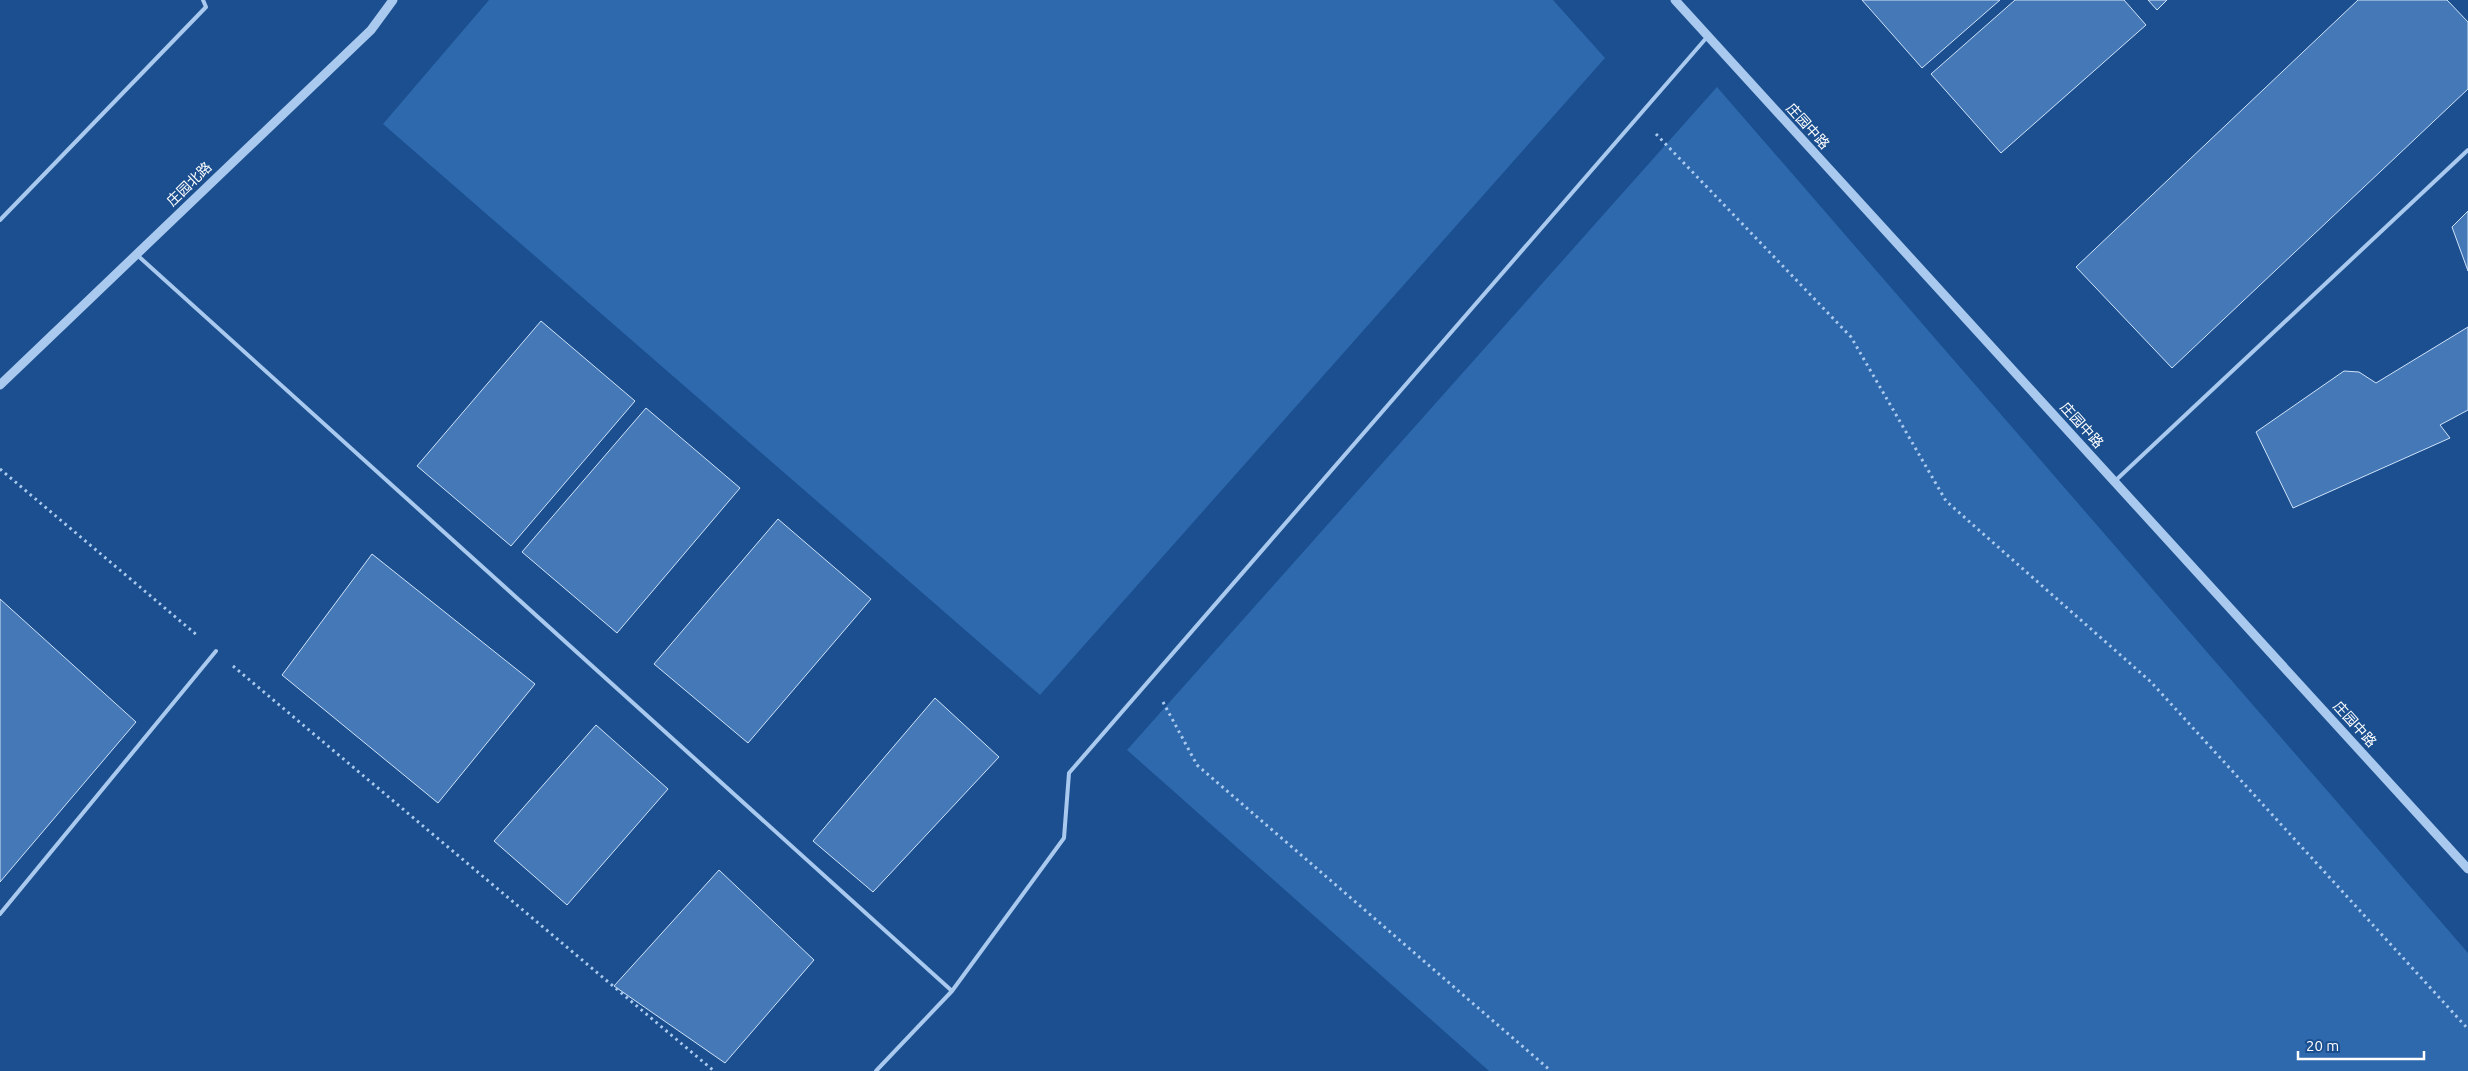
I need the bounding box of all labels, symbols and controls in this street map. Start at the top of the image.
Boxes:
street label: 庄园中路 [1783,100,1833,152]
street label: 庄园北路 [163,159,215,209]
street label: 庄园中路 [2057,399,2107,451]
street label: 庄园中路 [2330,698,2380,750]
scale bar [2298,1028,2424,1060]
text: 20 m [2306,1037,2339,1054]

